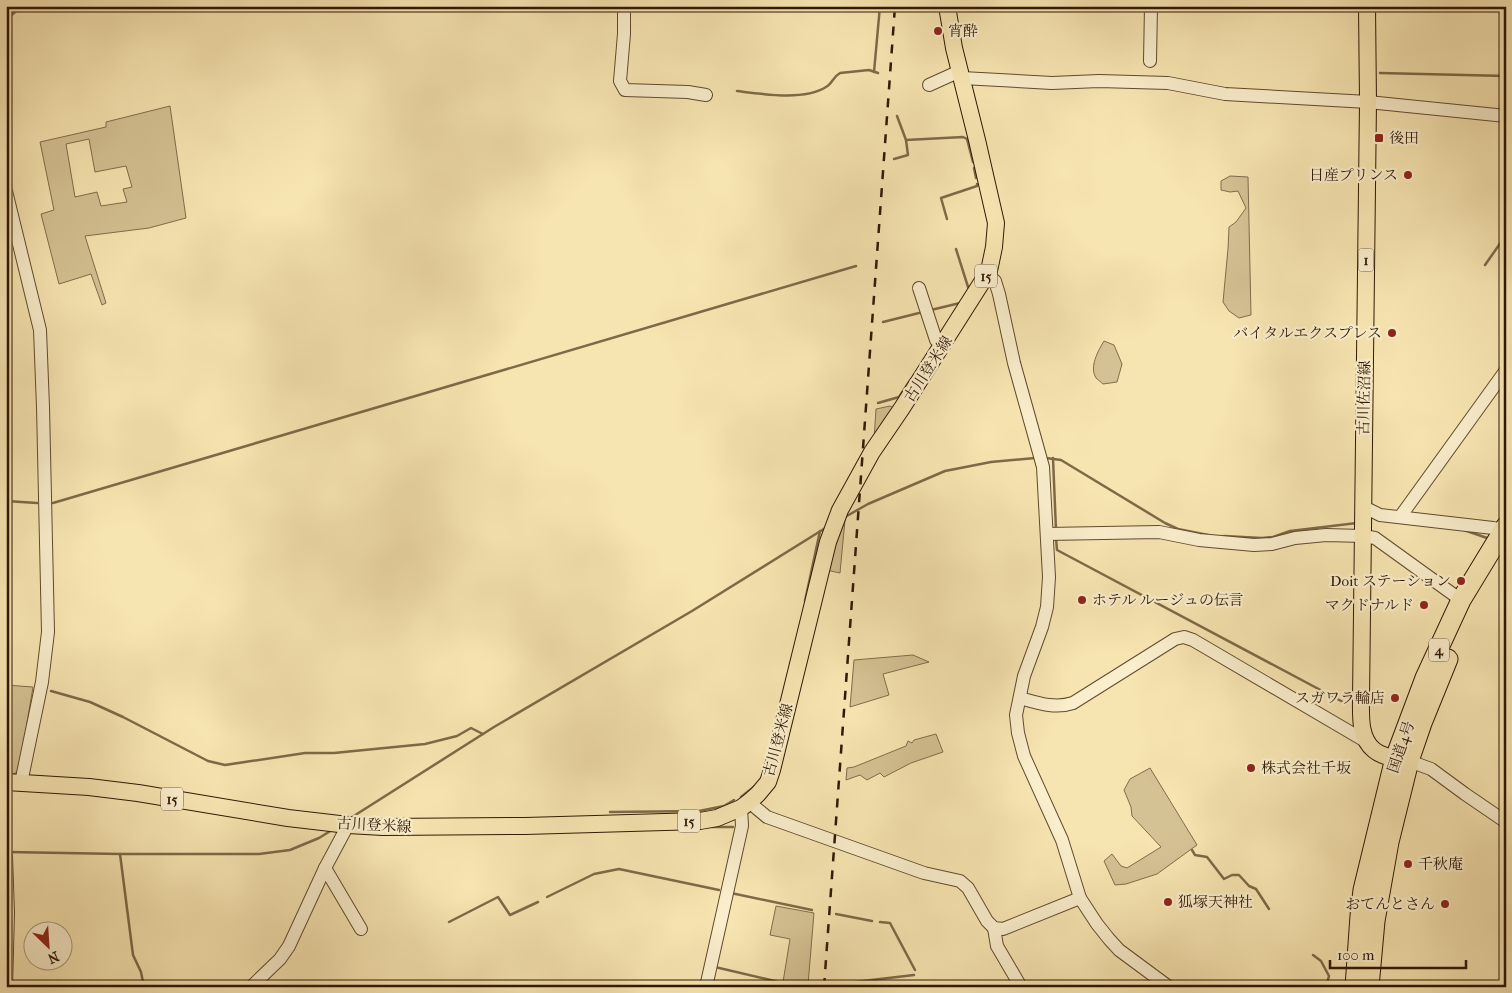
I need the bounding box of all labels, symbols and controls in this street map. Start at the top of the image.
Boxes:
place label: 宵酔 [948,22,978,40]
marker: 宵酔 [932,25,944,37]
place label: 後田 [1389,129,1419,147]
marker: 後田 [1373,132,1385,144]
place label: 日産プリンス [1309,166,1398,184]
marker: 日産プリンス [1402,169,1414,181]
road number: 1 [1358,248,1374,272]
road number: 15 [975,264,997,288]
place label: バイタルエクスプレス [1233,324,1382,342]
marker: バイタルエクスプレス [1386,327,1398,339]
street label: 古川登米線 [900,333,956,405]
street label: 古川佐沼線 [1354,360,1374,436]
place label: Doit ステーション [1330,572,1451,590]
marker: Doit ステーション [1455,575,1467,587]
place label: ホテル ルージュの伝言 [1092,591,1244,609]
marker: ホテル ルージュの伝言 [1076,594,1088,606]
place label: マクドナルド [1325,596,1414,614]
marker: マクドナルド [1418,599,1430,611]
road number: 4 [1429,638,1449,662]
place label: スガワラ輪店 [1295,689,1385,707]
marker: スガワラ輪店 [1389,692,1401,704]
street label: 古川登米線 [760,701,796,779]
street label: 国道4号 [1384,719,1418,775]
place label: 株式会社千坂 [1261,759,1351,777]
marker: 株式会社千坂 [1245,762,1257,774]
road number: 15 [161,788,183,811]
road number: 15 [678,809,700,832]
street label: 古川登米線 [336,814,412,836]
place label: 千秋庵 [1418,855,1463,873]
marker: 千秋庵 [1402,858,1414,870]
place label: 狐塚天神社 [1178,893,1253,911]
place label: おてんとさん [1345,895,1435,913]
marker: 狐塚天神社 [1162,896,1174,908]
marker: おてんとさん [1439,898,1451,910]
north arrow [22,920,72,970]
scale bar [1330,938,1466,970]
text: 100 m [1337,946,1375,964]
text: N [45,947,62,967]

